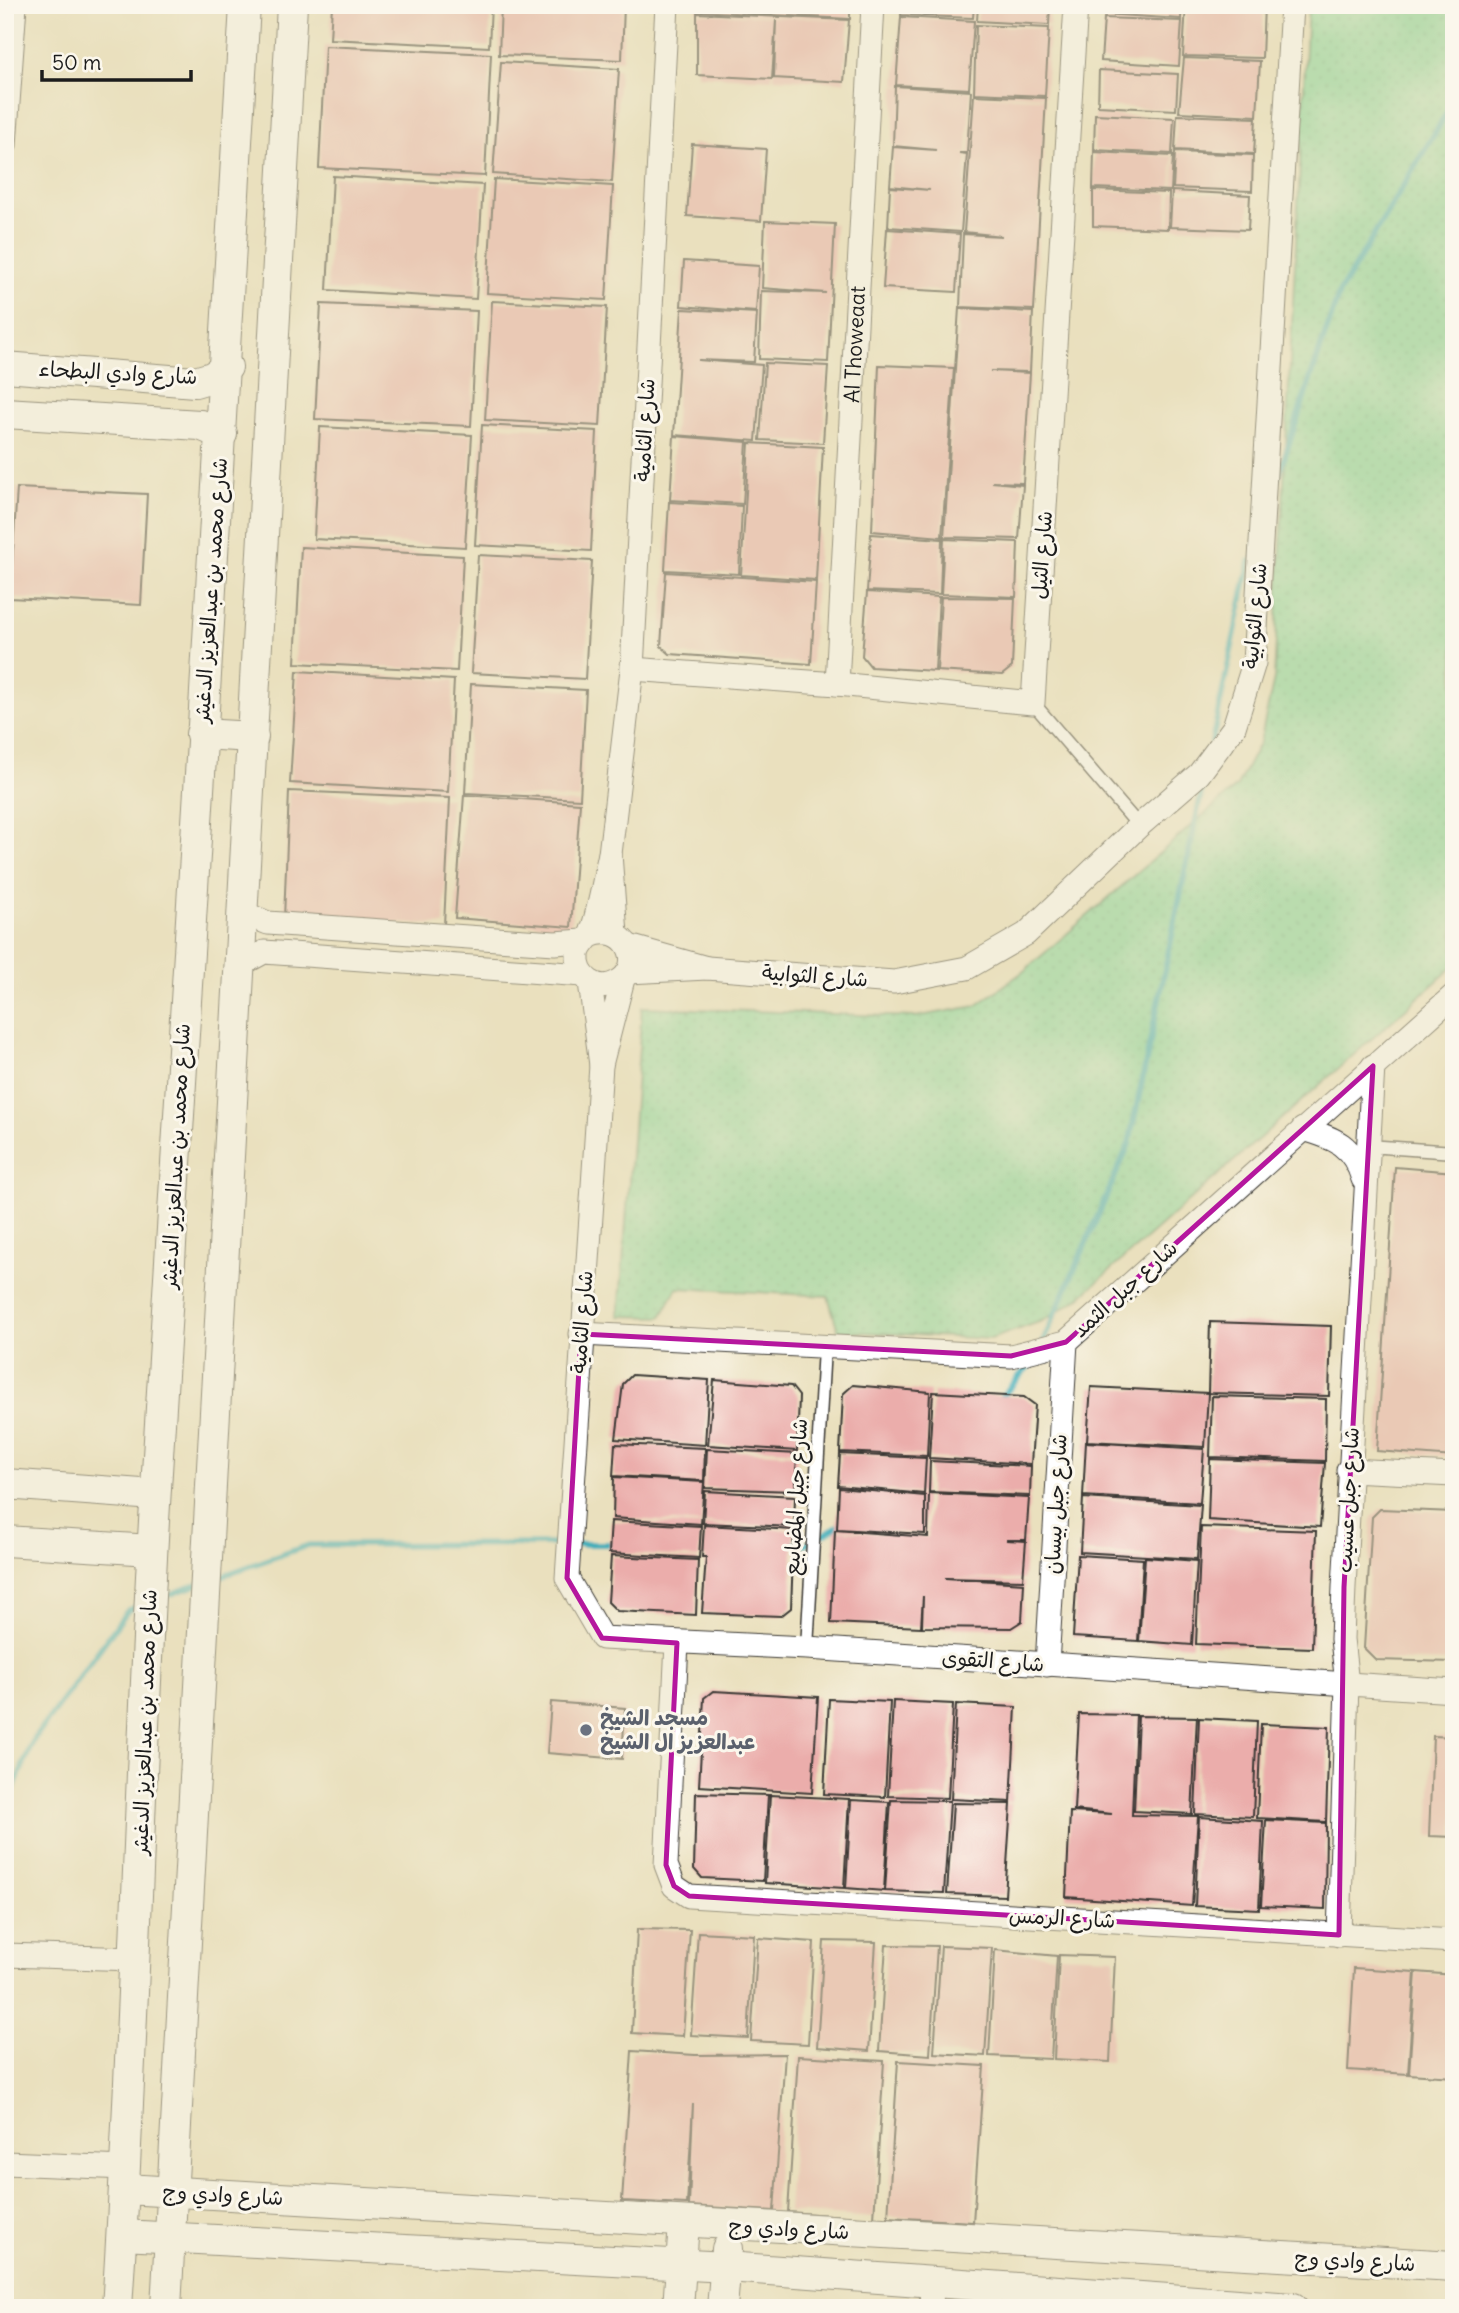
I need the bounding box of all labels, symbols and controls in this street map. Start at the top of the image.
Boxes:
scale bar [42,38,191,82]
text: 50 m [52,49,101,76]
street label: Al Thoweaat [838,285,871,404]
street label: شارع وادي البطحاء [38,355,198,392]
street label: شارع الثامية [628,378,663,482]
street label: شارع محمد بن عبدالعزيز الدغيثر [188,456,235,726]
street label: شارع الثيل [1025,510,1060,600]
street label: شارع الثوابية [1236,562,1275,670]
street label: شارع الثوابية [761,958,869,995]
street label: شارع محمد بن عبدالعزيز الدغيثر [155,1023,198,1291]
street label: شارع جبل الثمد [1066,1234,1184,1344]
street label: شارع الثامية [564,1270,601,1375]
street label: شارع جبل المضابيع [778,1418,815,1576]
street label: شارع جبل عسيب [1330,1426,1367,1574]
street label: شارع جبل بيسان [1038,1433,1075,1575]
street label: شارع محمد بن عبدالعزيز الدغيثر [126,1589,165,1857]
street label: شارع التقوى [941,1643,1045,1680]
place label: مسجد الشيخ عبدالعزيز ال الشيخ [600,1704,755,1755]
marker: مسجد الشيخ عبدالعزيز ال الشيخ [578,1722,594,1738]
street label: شارع الرمس [1008,1901,1116,1936]
street label: شارع وادي وج [162,2178,284,2213]
street label: شارع وادي وج [728,2212,850,2247]
street label: شارع وادي وج [1294,2244,1416,2279]

